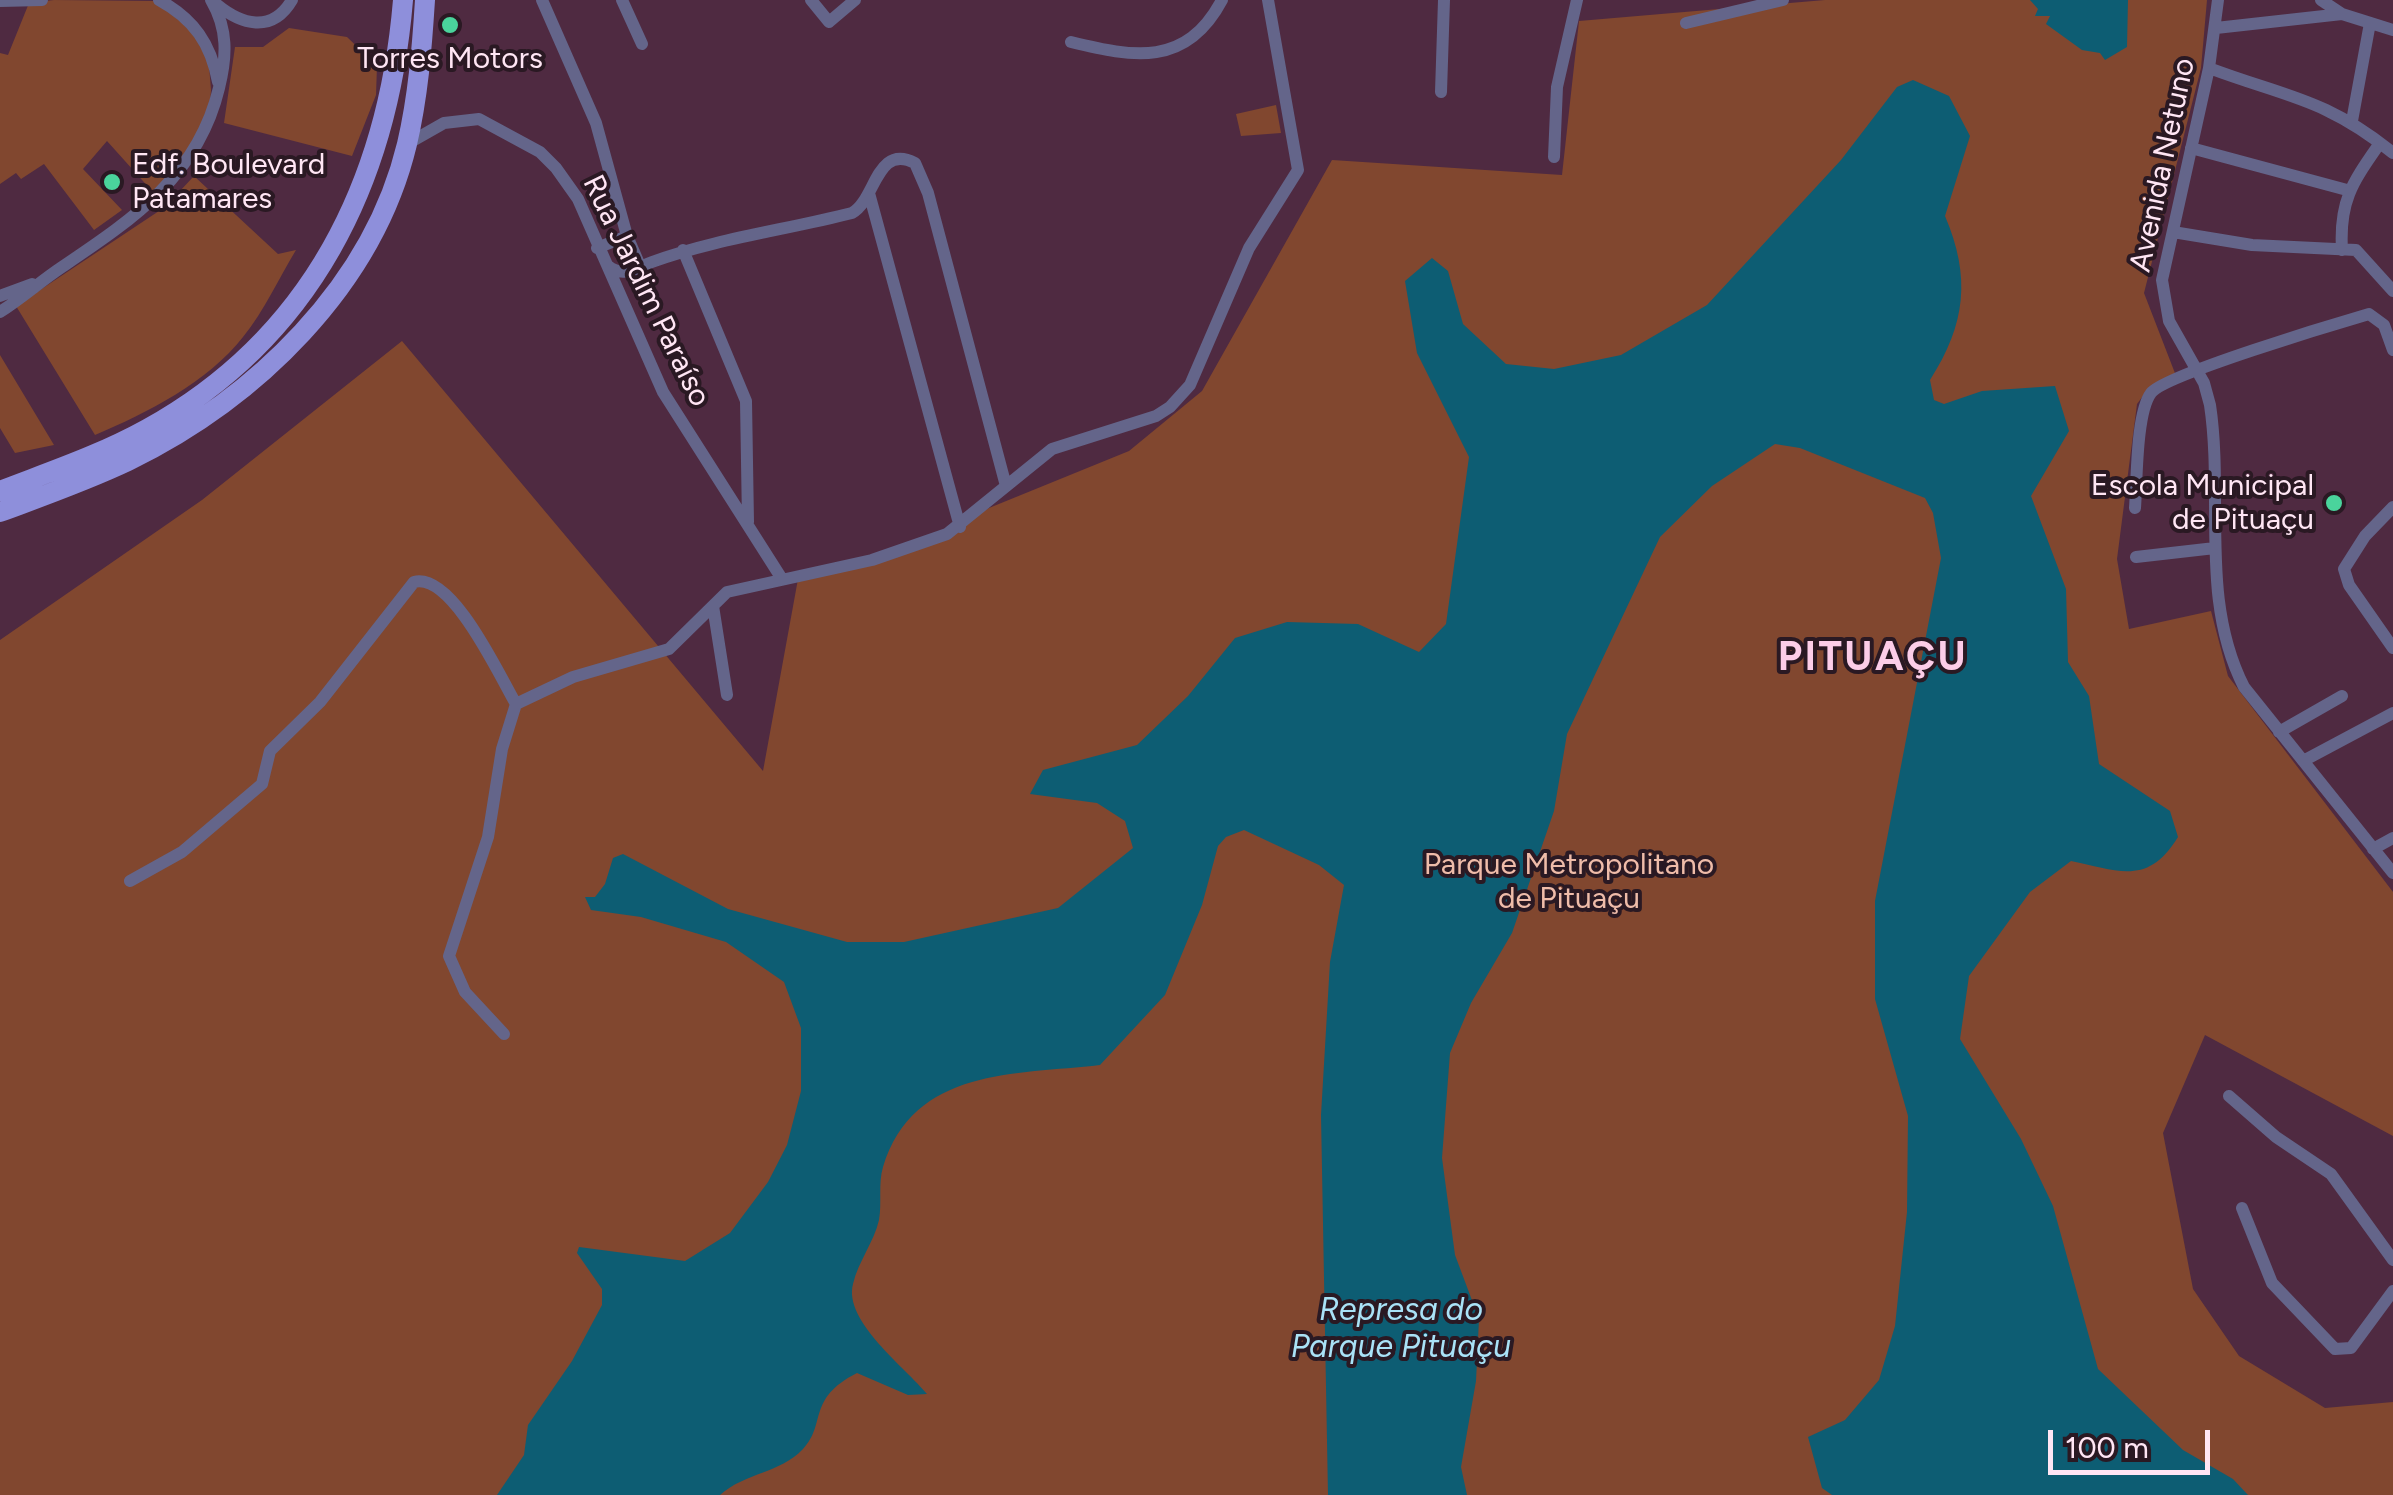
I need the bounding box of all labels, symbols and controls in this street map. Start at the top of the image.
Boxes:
marker: Torres Motors [439,14,461,36]
place label: Torres Motors [357,41,543,77]
street label: Avenida Netuno [2123,55,2203,275]
place label: Edf. Boulevard Patamares [132,147,325,218]
street label: Rua Jardim Paraíso [574,170,718,412]
marker: Edf. Boulevard Patamares [101,171,123,193]
place label: Escola Municipal de Pituaçu [2091,468,2314,538]
marker: Escola Municipal de Pituaçu [2323,492,2345,514]
district label: PITUAÇU [1778,634,1968,682]
park label: Parque Metropolitano de Pituaçu [1424,847,1714,918]
water label: Represa do Parque Pituaçu [1291,1292,1511,1367]
scale bar [2053,1410,2216,1472]
text: 100 m [2065,1429,2149,1466]

